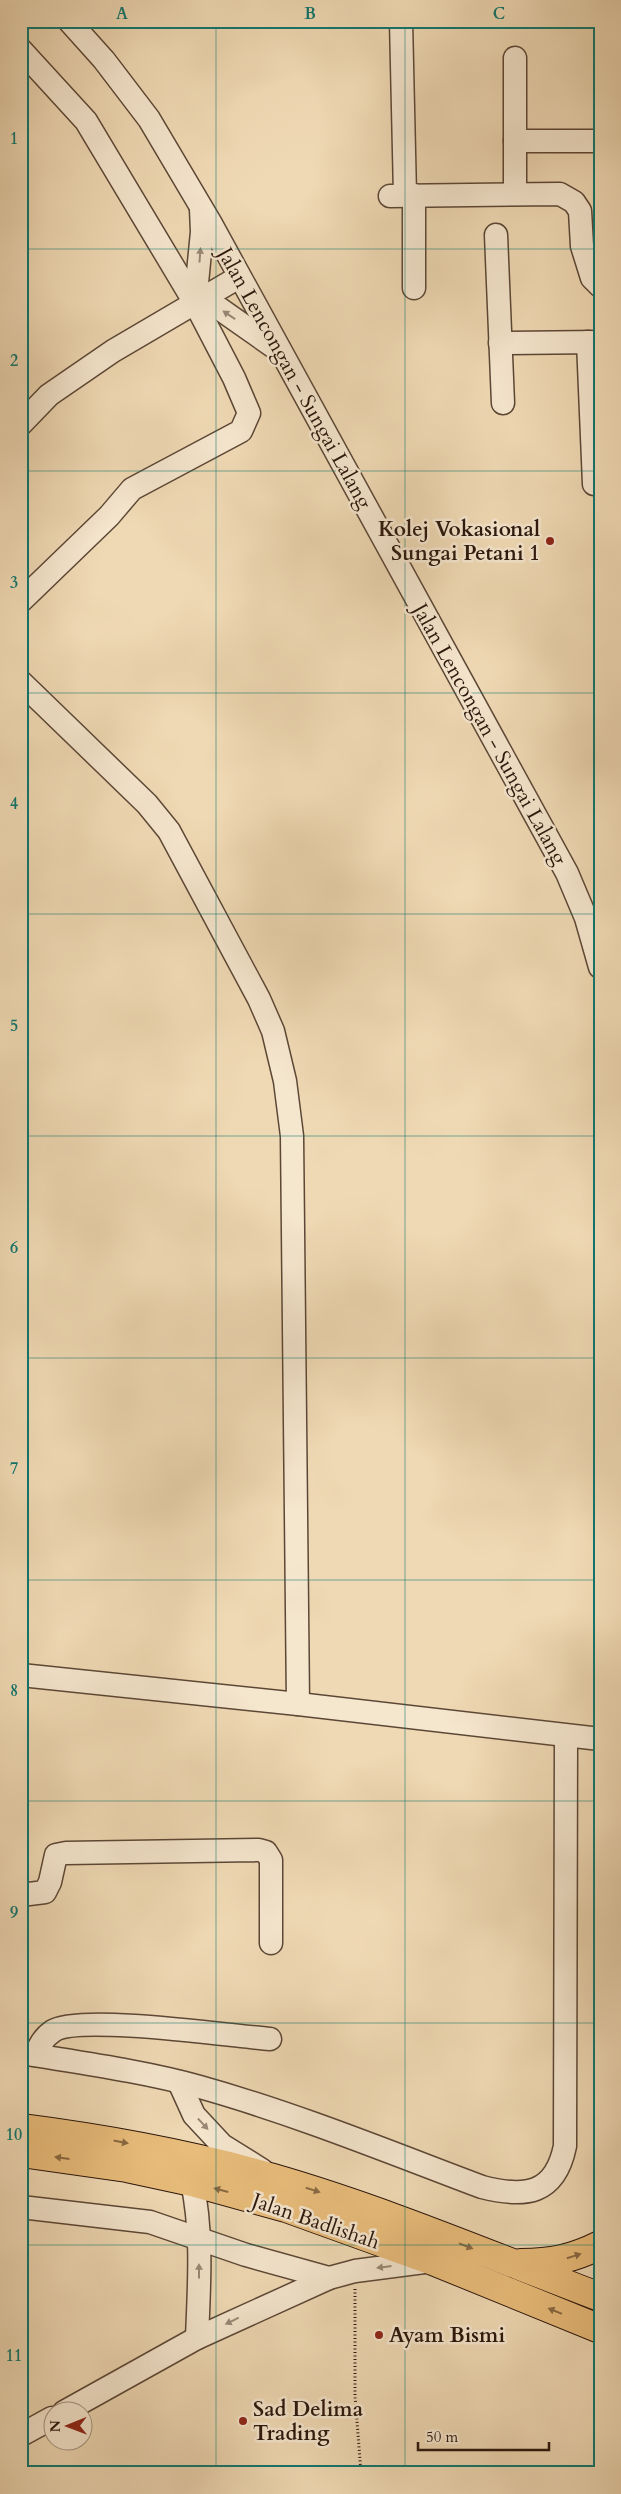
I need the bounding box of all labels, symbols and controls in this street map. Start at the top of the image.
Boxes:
text: A [116,3,128,25]
text: B [304,3,316,25]
text: C [493,3,505,25]
text: 1 [10,128,18,150]
street label: Jalan Lencongan - Sungai Lalang [209,240,379,514]
one-way arrow [197,246,205,262]
one-way arrow [222,310,236,319]
text: 2 [10,350,18,372]
place label: Kolej Vokasional Sungai Petani 1 [378,515,540,568]
marker: Kolej Vokasional Sungai Petani 1 [544,535,556,547]
text: 3 [10,572,18,594]
street label: Jalan Lencongan - Sungai Lalang [404,596,574,870]
text: 4 [10,793,18,815]
text: 5 [10,1015,18,1037]
text: 6 [10,1237,18,1259]
text: 7 [10,1458,18,1480]
text: 8 [10,1680,18,1702]
text: 9 [10,1902,18,1924]
one-way arrow [197,2118,209,2130]
text: 10 [6,2124,22,2146]
one-way arrow [114,2138,129,2146]
one-way arrow [53,2154,69,2162]
street label: Jalan Badlishah [245,2185,384,2257]
one-way arrow [213,2186,229,2194]
one-way arrow [305,2187,320,2195]
one-way arrow [459,2242,473,2250]
one-way arrow [567,2252,582,2260]
one-way arrow [195,2263,203,2279]
one-way arrow [376,2264,392,2272]
one-way arrow [547,2306,562,2314]
one-way arrow [225,2317,239,2325]
place label: Ayam Bismi [389,2321,505,2350]
marker: Ayam Bismi [373,2329,385,2341]
text: 11 [6,2345,22,2367]
place label: Sad Delima Trading [253,2395,364,2448]
north arrow [42,2402,92,2452]
marker: Sad Delima Trading [237,2415,249,2427]
scale bar [418,2419,550,2451]
text: N [46,2420,65,2432]
text: 50 m [426,2427,458,2447]

